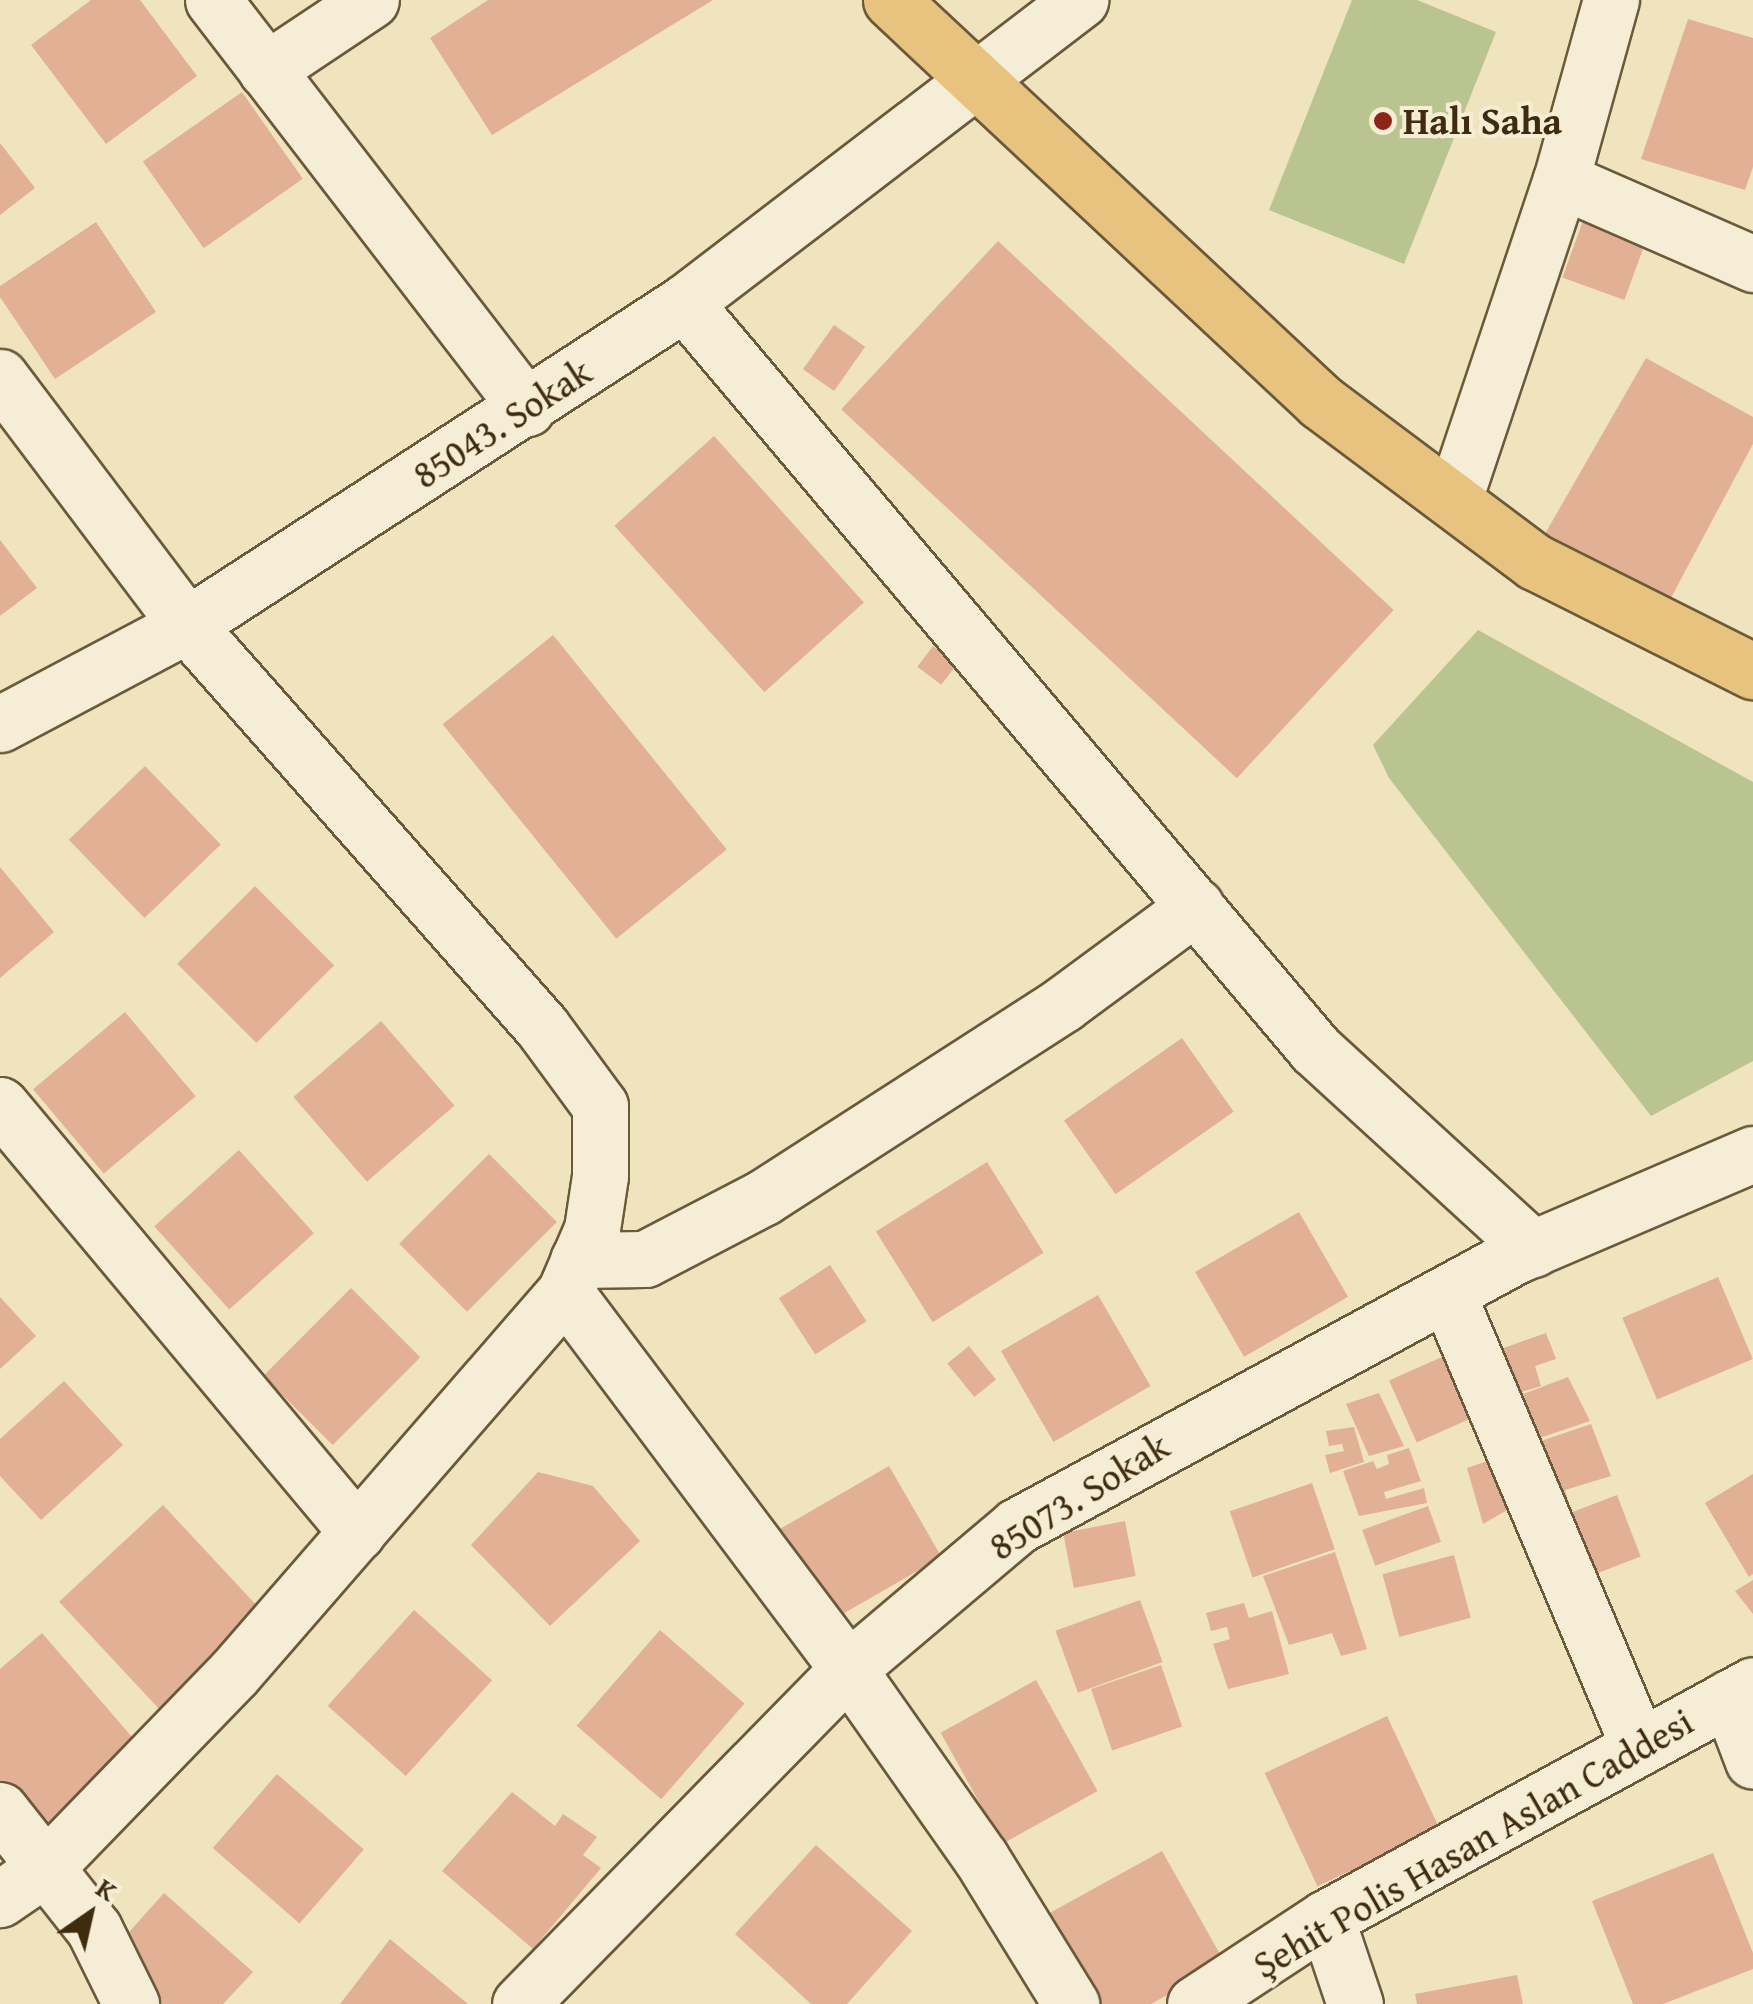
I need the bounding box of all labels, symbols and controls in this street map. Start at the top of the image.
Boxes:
place label: Halı Saha [1403,98,1562,144]
marker: Halı Saha [1372,110,1394,132]
street label: 85043. Sokak [404,348,600,498]
street label: 85073. Sokak [981,1423,1177,1569]
street label: Şehit Polis Hasan Aslan Caddesi [1245,1698,1701,1988]
north arrow [40,1864,140,1964]
text: K [88,1867,126,1911]

